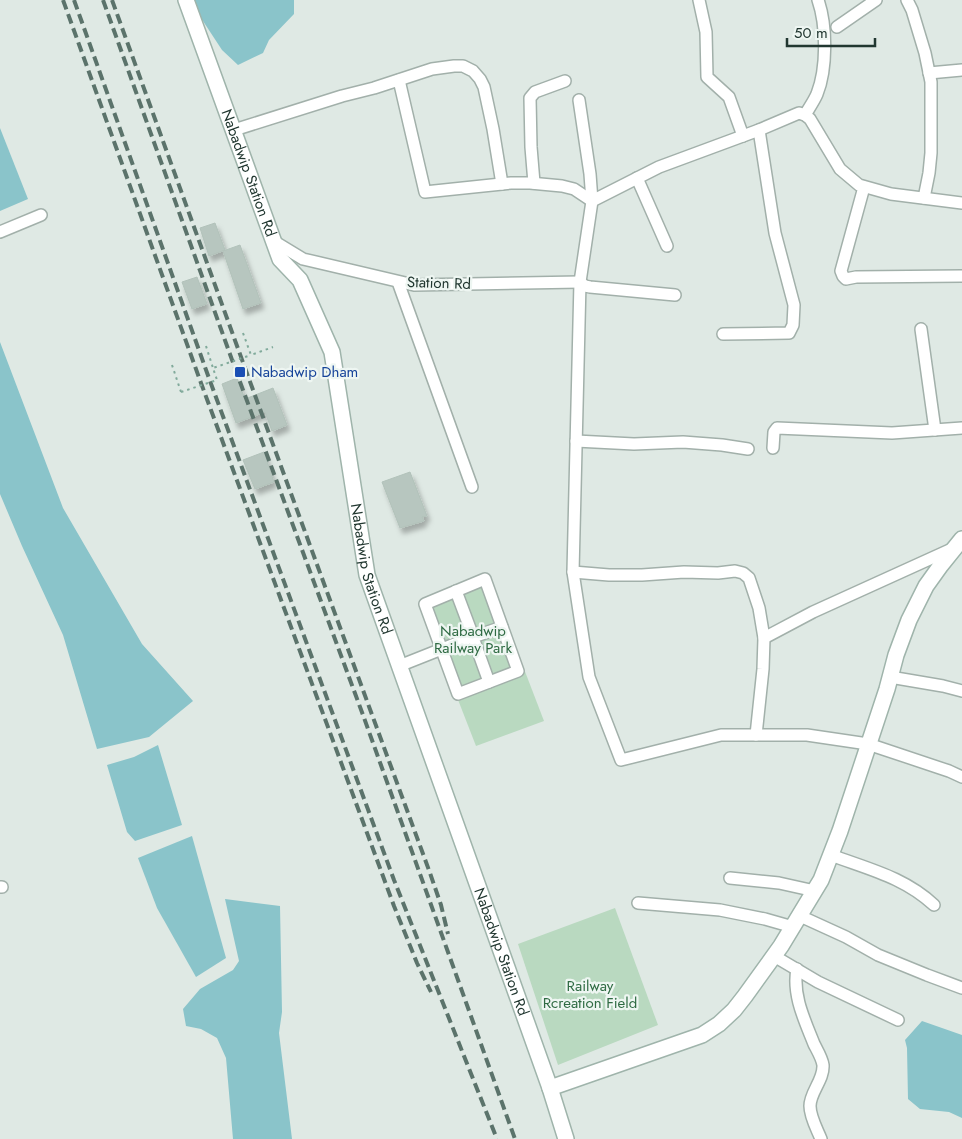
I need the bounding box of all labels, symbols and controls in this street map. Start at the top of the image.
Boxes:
scale bar [787,15,874,47]
text: 50 m [794,22,828,44]
street label: Nabadwip Station Rd [215,106,282,240]
street label: Station Rd [407,271,471,295]
place label: Nabadwip Dham [251,361,358,383]
marker: Nabadwip Dham [233,365,247,379]
street label: Nabadwip Station Rd [345,502,398,637]
park label: Nabadwip Railway Park [434,620,512,659]
street label: Nabadwip Station Rd [468,885,534,1019]
park label: Railway Rcreation Field [543,975,637,1014]

